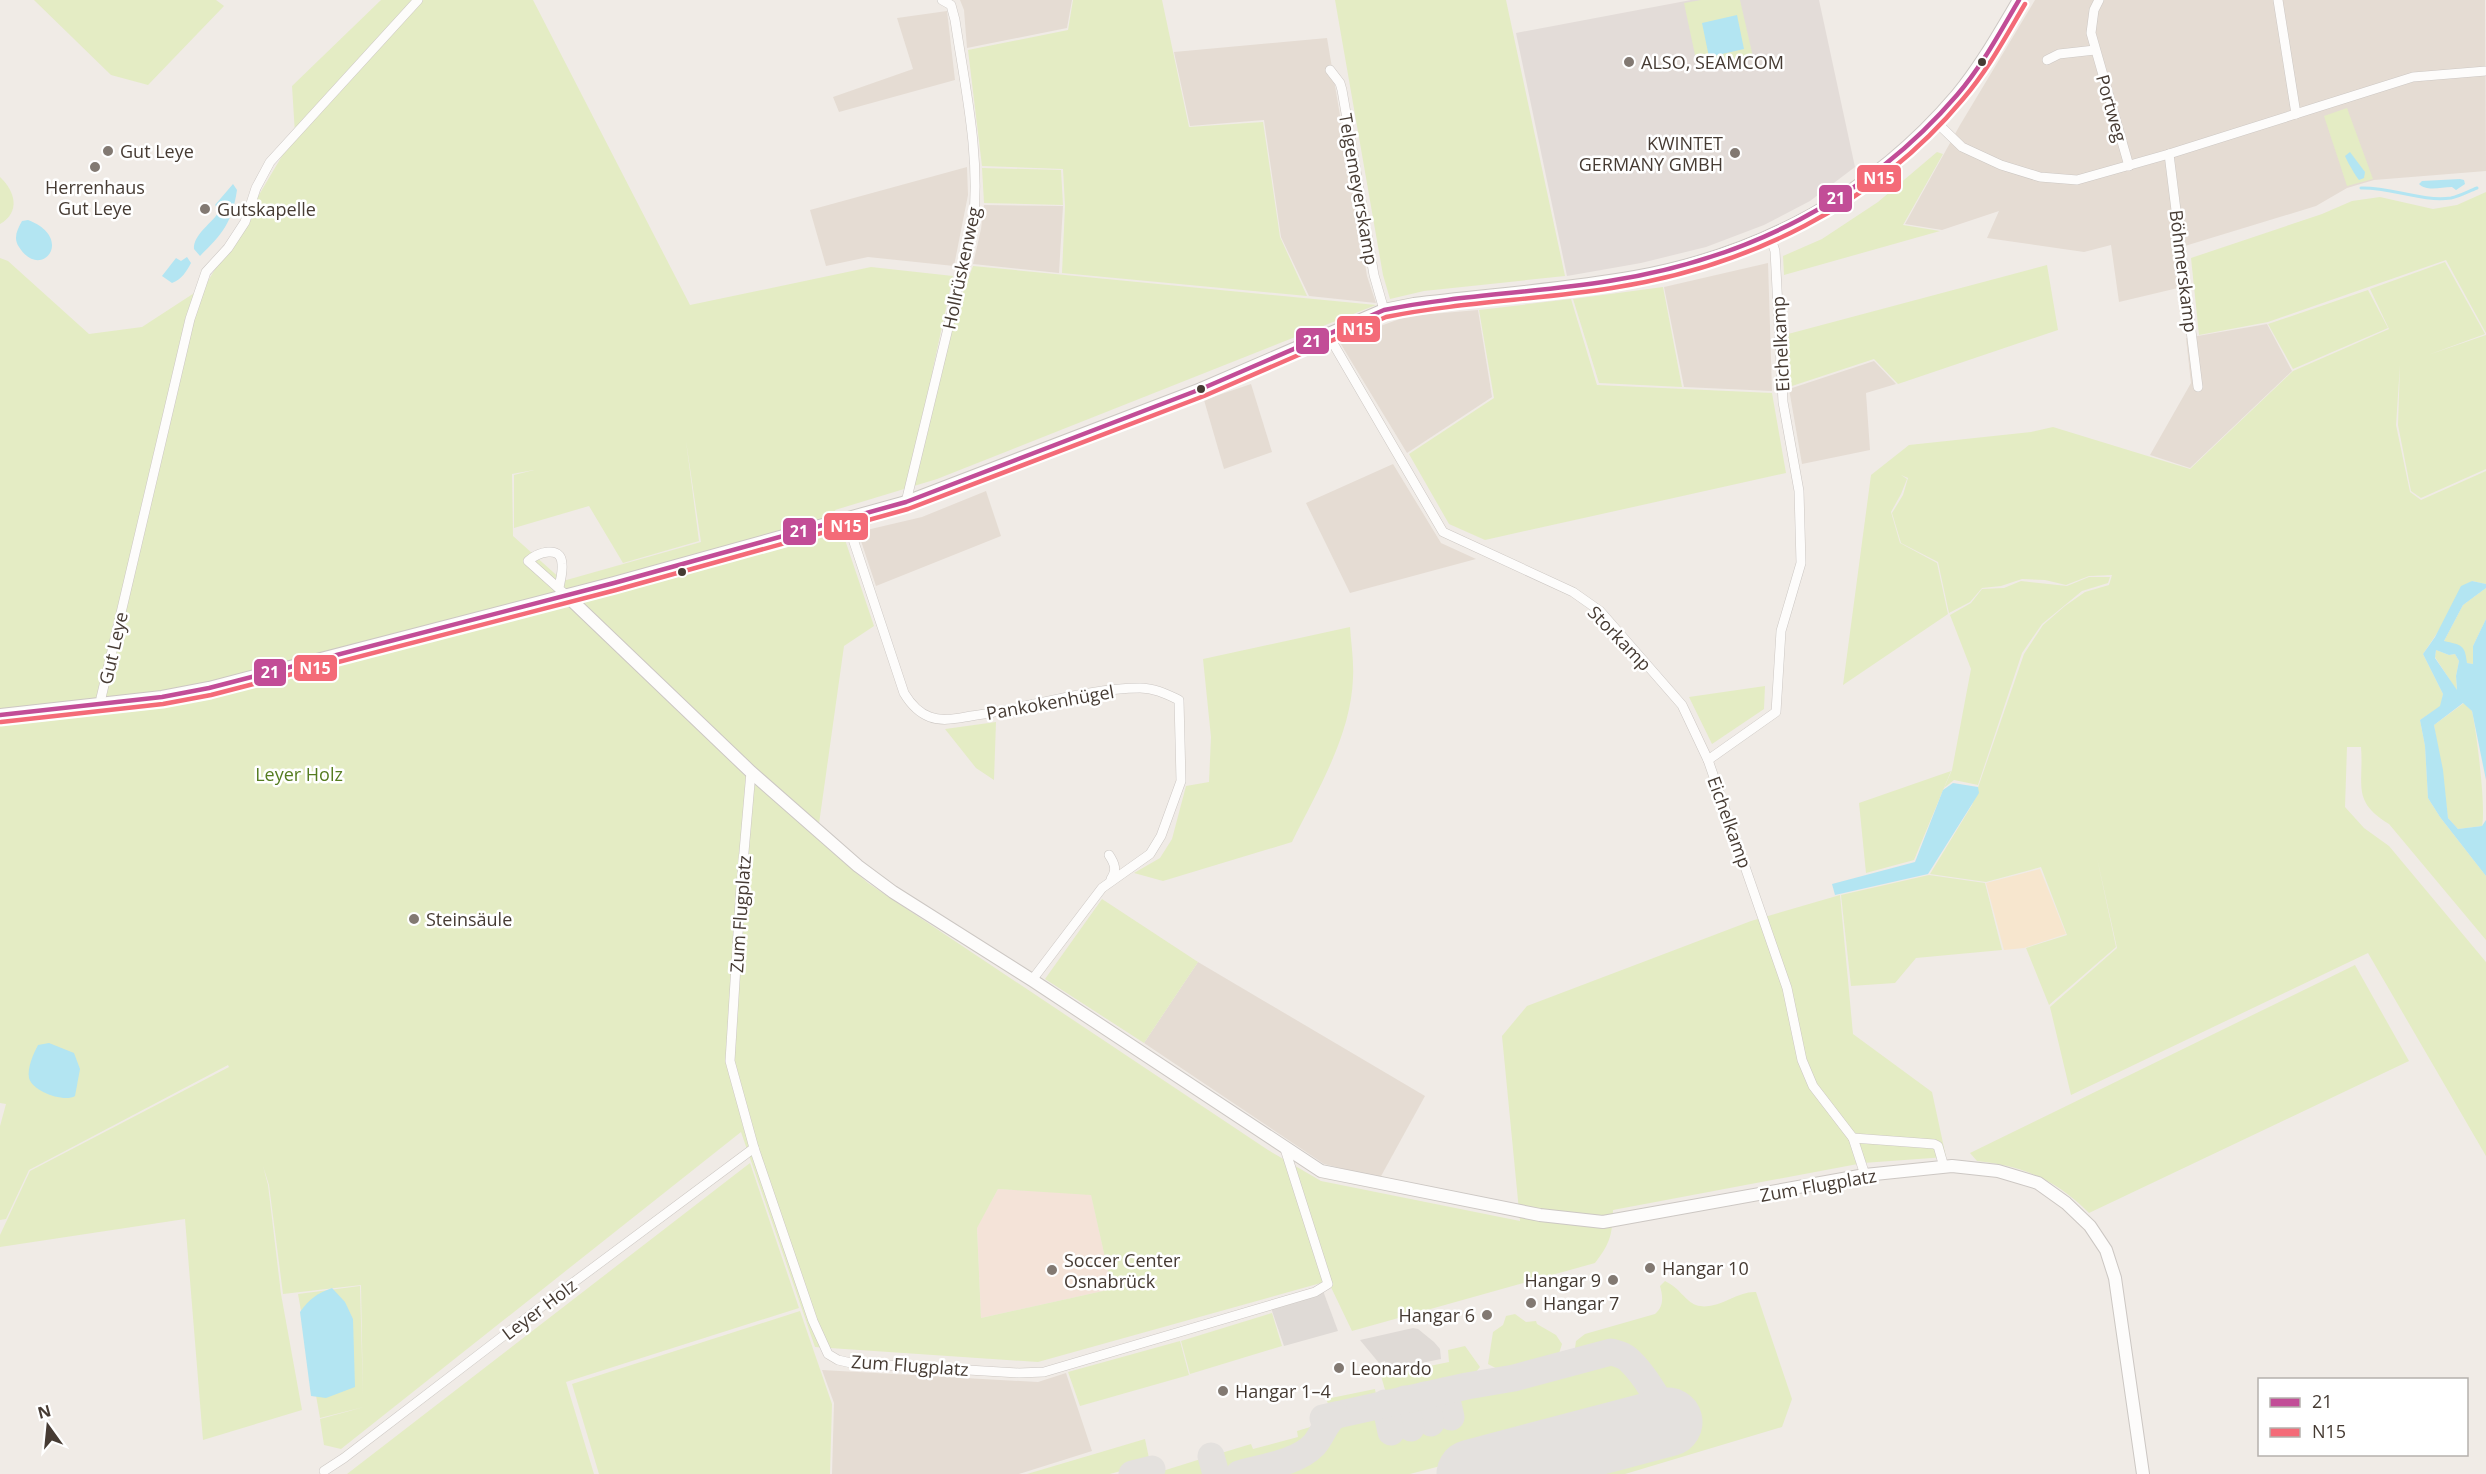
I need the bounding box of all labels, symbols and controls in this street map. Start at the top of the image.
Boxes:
place label: ALSO, SEAMCOM [1641,50,1784,74]
marker: ALSO, SEAMCOM [1622,55,1636,69]
unlabelled marker [1976,56,1988,68]
street label: Portweg [2091,71,2133,145]
street label: Telgemeyerskamp [1334,111,1384,267]
place label: KWINTET GERMANY GMBH [1579,131,1723,176]
place label: Gut Leye [120,139,194,163]
marker: Gut Leye [101,144,115,158]
marker: KWINTET GERMANY GMBH [1728,146,1742,160]
marker: Herrenhaus Gut Leye [88,160,102,174]
line badge: N15 [1856,164,1902,193]
text: N15 [1863,167,1895,189]
place label: Herrenhaus Gut Leye [45,175,145,220]
line badge: 21 [1818,184,1853,213]
text: 21 [1827,187,1845,209]
place label: Gutskapelle [217,197,316,221]
marker: Gutskapelle [198,202,212,216]
street label: Hollrüskenweg [936,204,986,331]
street label: Böhmerskamp [2165,208,2203,334]
street label: Eichelkamp [1766,295,1794,393]
line badge: N15 [1336,315,1381,343]
text: N15 [1342,318,1374,340]
line badge: 21 [1295,327,1330,355]
text: 21 [1303,330,1321,352]
unlabelled marker [1195,383,1207,395]
line badge: N15 [823,512,869,541]
text: N15 [830,515,862,537]
line badge: 21 [782,517,817,546]
text: 21 [790,520,808,542]
unlabelled marker [676,566,688,578]
street label: Storkamp [1583,600,1657,676]
street label: Gut Leye [93,609,133,687]
line badge: N15 [293,654,338,682]
text: N15 [299,657,331,679]
line badge: 21 [253,658,287,687]
text: 21 [261,661,279,683]
street label: Pankokenhügel [984,679,1116,725]
park label: Leyer Holz [255,762,343,786]
street label: Eichelkamp [1702,773,1758,871]
street label: Zum Flugplatz [724,854,756,974]
place label: Steinsäule [426,907,512,931]
marker: Steinsäule [407,912,421,926]
street label: Zum Flugplatz [1758,1163,1878,1207]
place label: Soccer Center Osnabrück [1064,1248,1181,1293]
place label: Hangar 10 [1662,1256,1749,1280]
marker: Hangar 10 [1643,1261,1657,1275]
marker: Soccer Center Osnabrück [1045,1263,1059,1277]
place label: Hangar 9 [1525,1268,1601,1292]
street label: Leyer Holz [497,1273,581,1345]
marker: Hangar 9 [1606,1273,1620,1287]
place label: Hangar 7 [1543,1291,1619,1315]
marker: Hangar 7 [1524,1296,1538,1310]
place label: Hangar 6 [1399,1303,1475,1327]
marker: Hangar 6 [1480,1308,1494,1322]
street label: Zum Flugplatz [850,1349,970,1381]
place label: Leonardo [1351,1356,1432,1380]
marker: Leonardo [1332,1361,1346,1375]
legend [2258,1378,2468,1456]
place label: Hangar 1–4 [1235,1379,1331,1403]
marker: Hangar 1–4 [1216,1384,1230,1398]
text: 21 [2312,1389,2333,1413]
north arrow [18,1396,78,1456]
text: N [35,1399,53,1424]
text: N15 [2312,1419,2346,1443]

